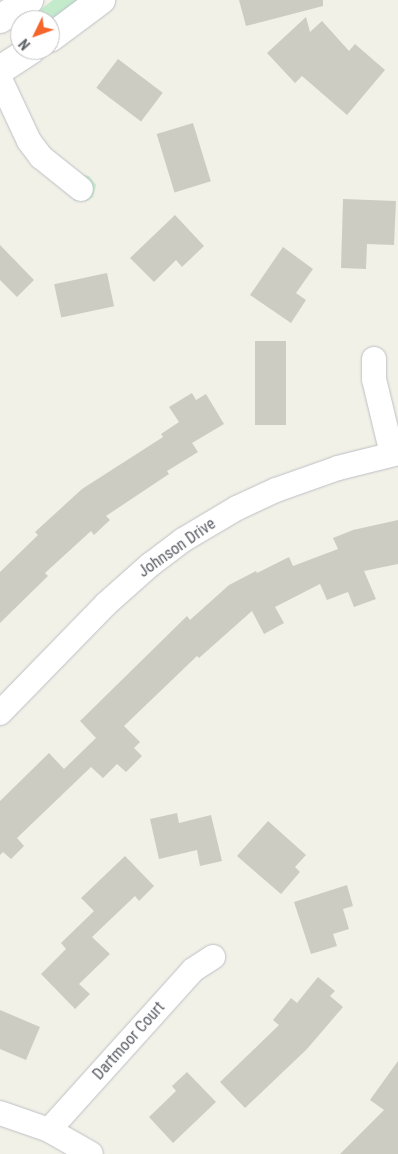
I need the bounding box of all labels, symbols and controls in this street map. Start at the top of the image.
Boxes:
north arrow [10,10,60,60]
text: N [16,36,33,53]
street label: Johnson Drive [135,514,219,582]
street label: Dartmoor Court [89,998,169,1084]

